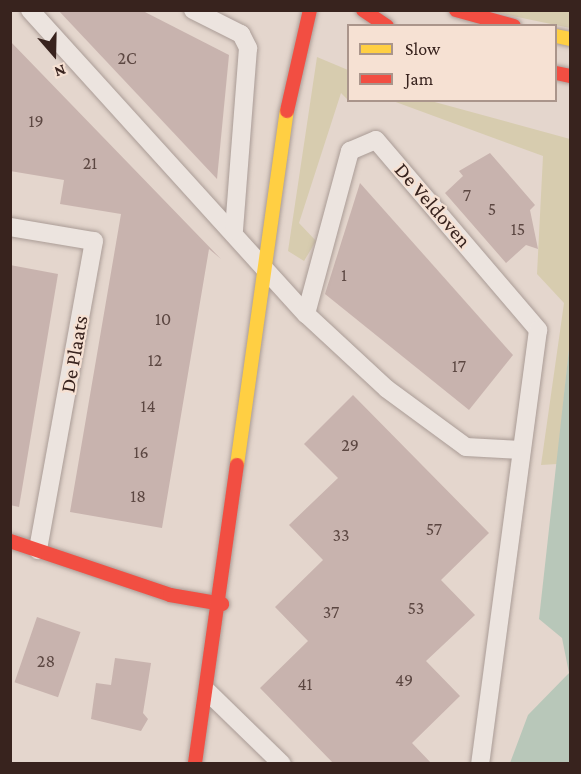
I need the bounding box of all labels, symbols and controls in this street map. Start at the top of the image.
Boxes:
north arrow [24,24,84,84]
legend [347,24,557,102]
text: Slow [405,39,440,59]
house number: 2C [117,47,137,69]
text: N [52,62,68,81]
text: Jam [405,69,433,89]
house number: 19 [28,110,44,132]
house number: 21 [83,152,97,174]
street label: De Veldoven [389,157,477,253]
house number: 7 [463,184,471,206]
house number: 5 [488,198,496,220]
house number: 15 [511,218,525,240]
house number: 1 [341,264,347,286]
house number: 10 [155,308,171,330]
street label: De Plaats [55,314,93,394]
house number: 12 [148,349,162,371]
house number: 17 [452,355,466,377]
house number: 14 [140,395,156,417]
house number: 29 [341,434,359,456]
house number: 16 [133,441,149,463]
house number: 18 [130,485,146,507]
house number: 57 [426,518,442,540]
house number: 33 [333,524,349,546]
house number: 53 [408,597,424,619]
house number: 37 [323,601,339,623]
house number: 28 [37,650,55,672]
house number: 49 [395,669,413,691]
house number: 41 [297,673,313,695]

